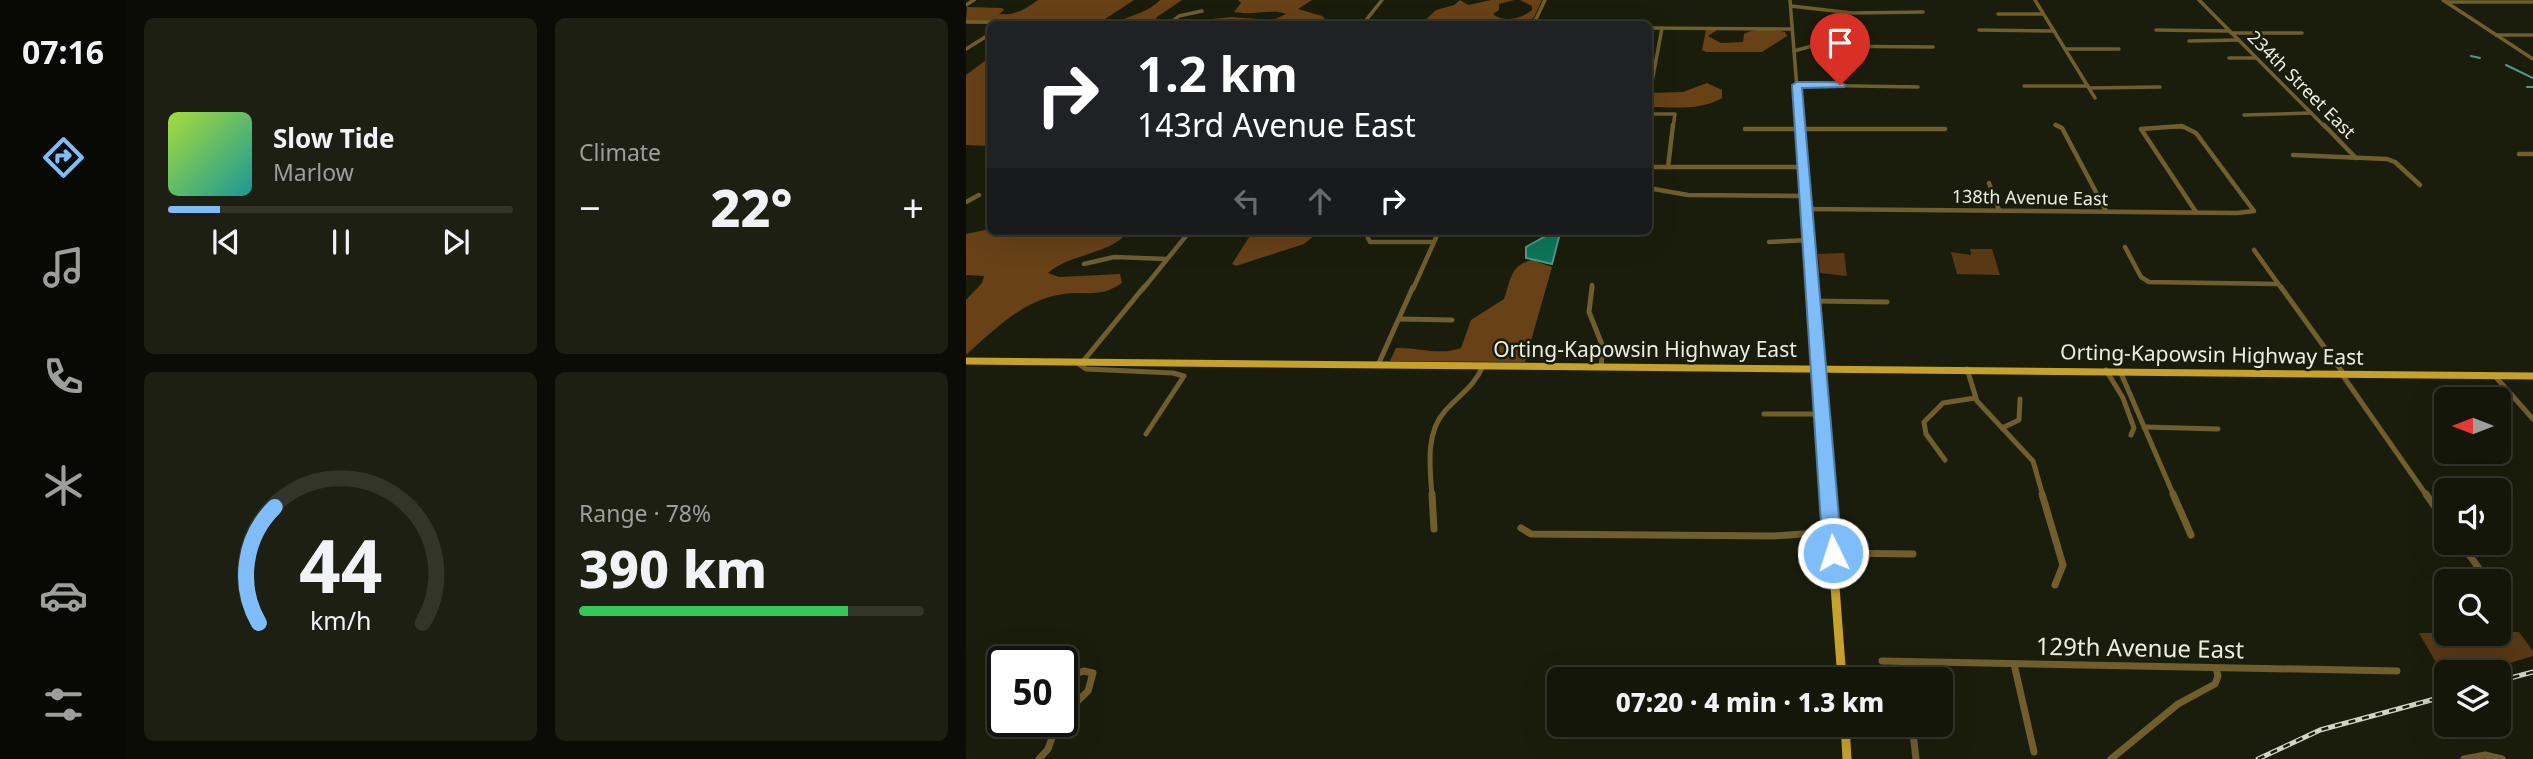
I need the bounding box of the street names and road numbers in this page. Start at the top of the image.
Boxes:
street label: 234th Street East [2243,25,2362,144]
street label: 138th Avenue East [1952,184,2109,210]
street label: Orting-Kapowsin Highway East [1493,335,1797,363]
street label: Orting-Kapowsin Highway East [2060,337,2364,371]
street label: 129th Avenue East [2036,629,2245,665]

